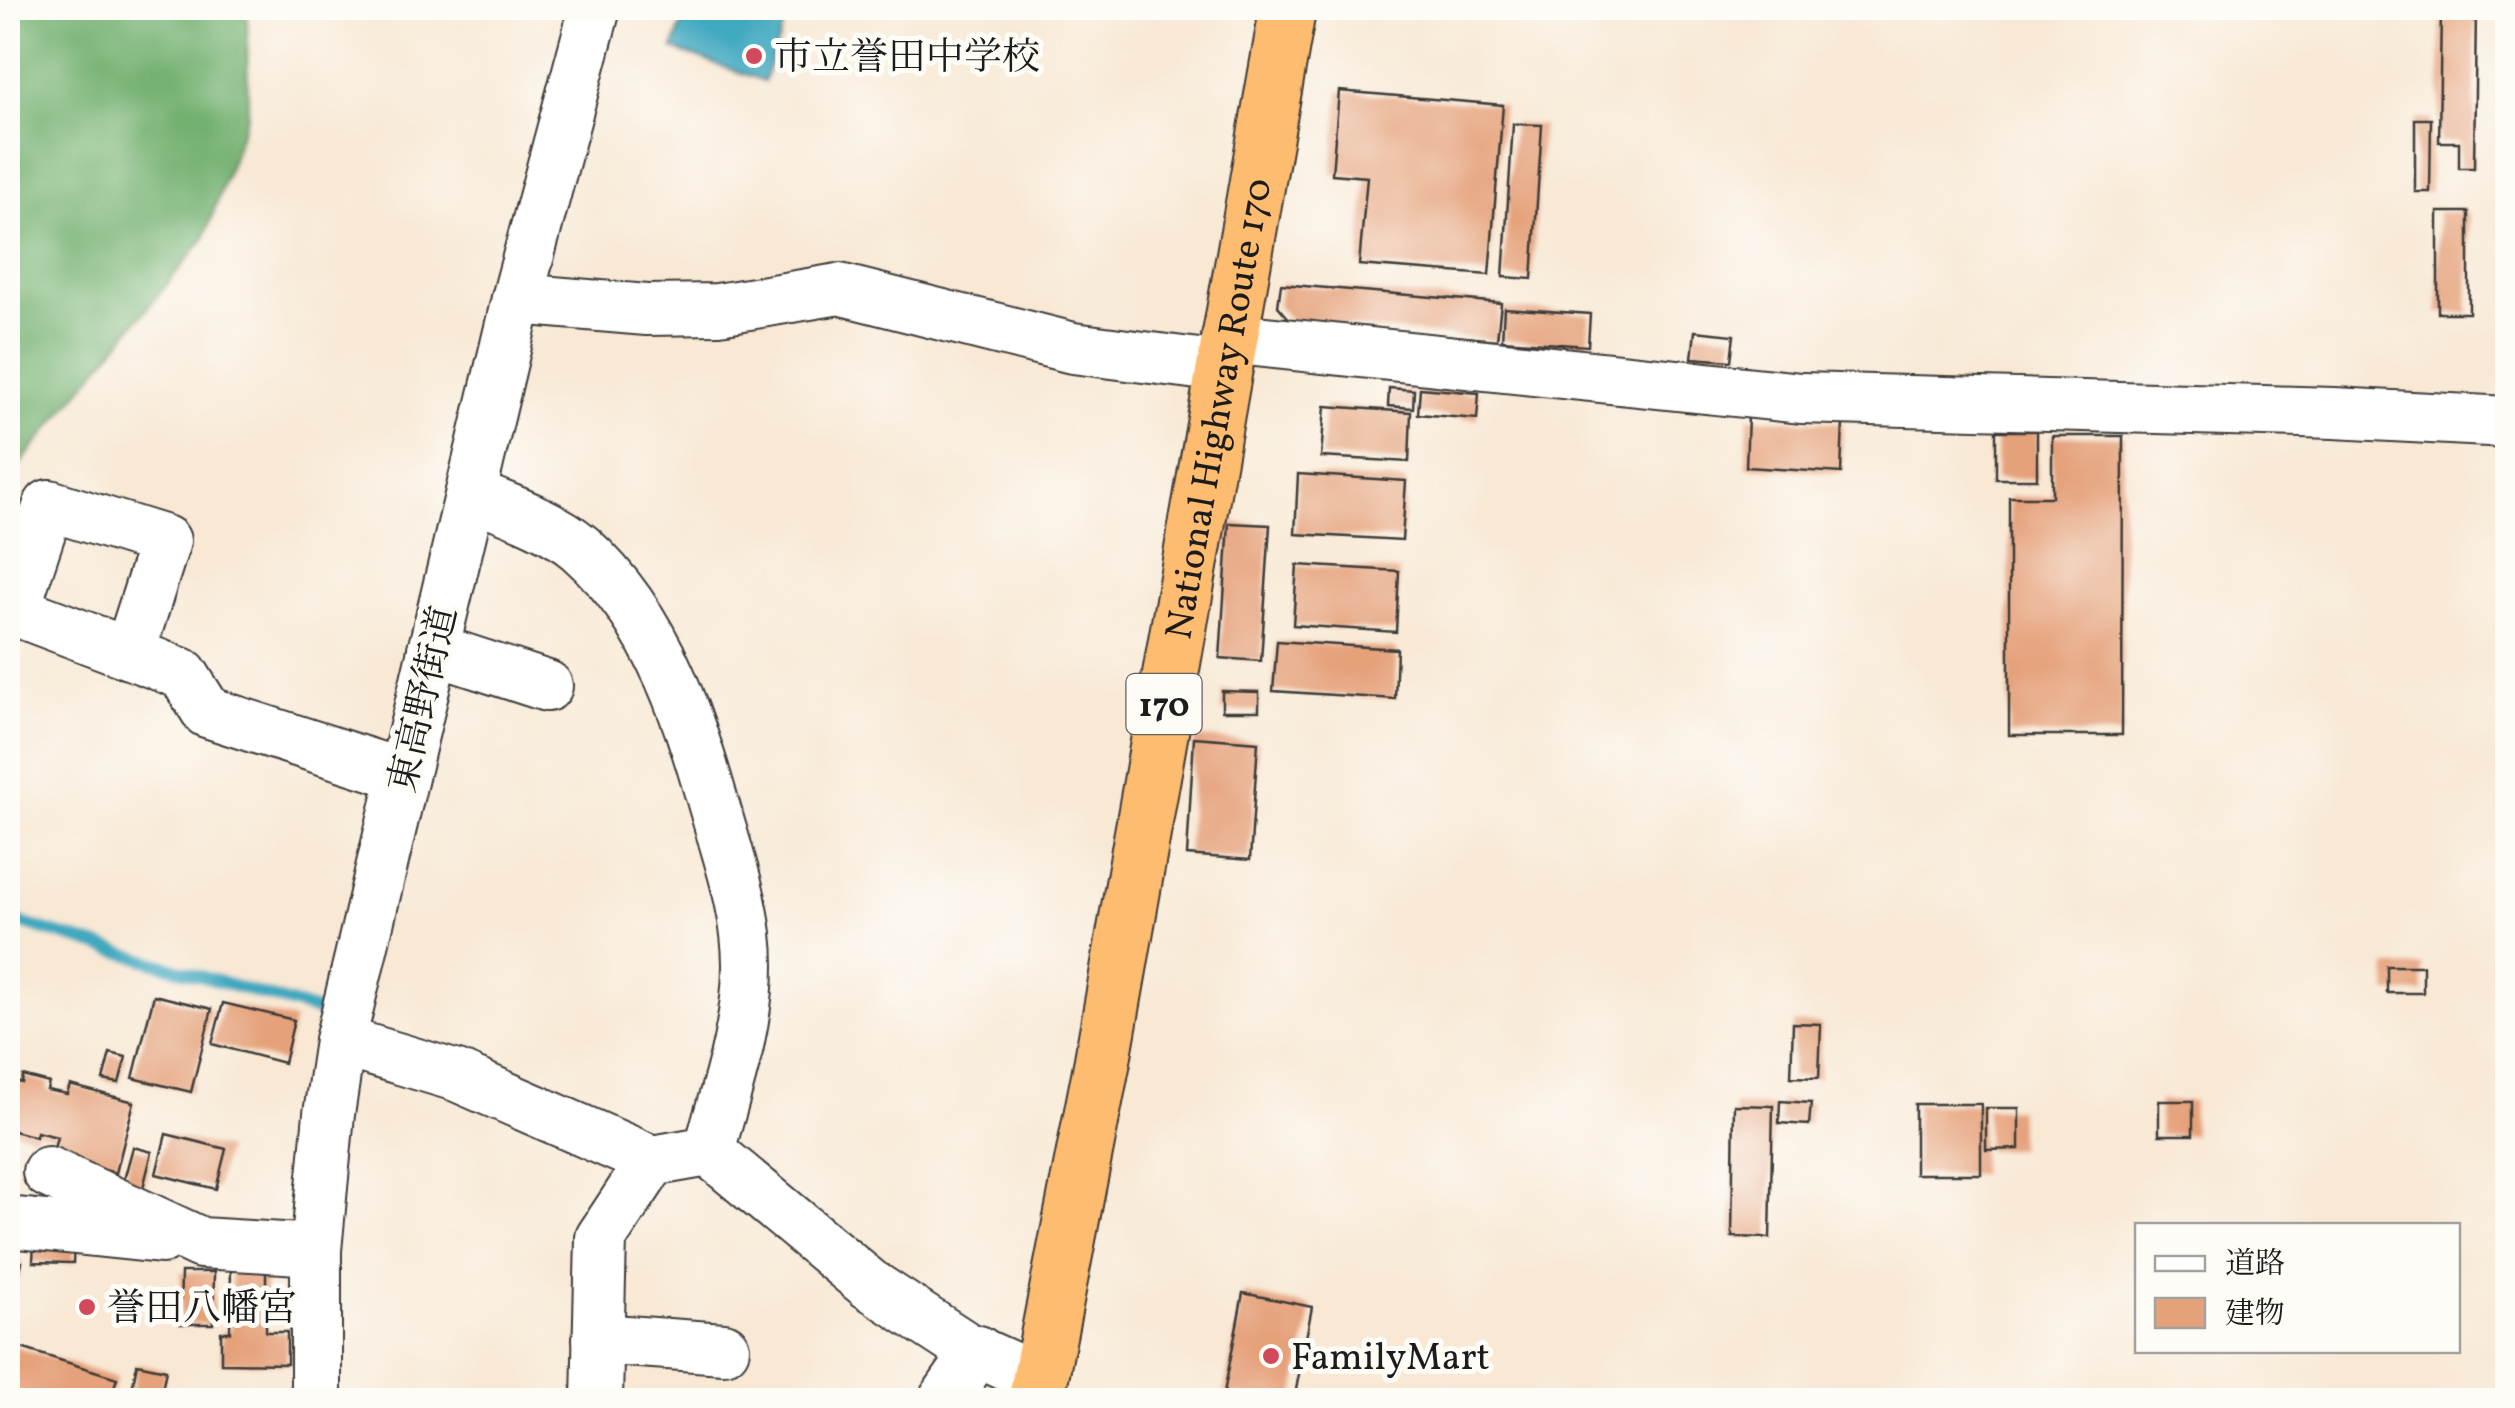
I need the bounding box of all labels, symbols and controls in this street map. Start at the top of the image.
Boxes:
place label: 市立誉田中学校 [774,33,1040,86]
marker: 市立誉田中学校 [743,45,765,67]
street label: National Highway Route 170 [1154,175,1287,644]
street label: 東高野街道 [378,601,473,798]
road number: 170 [1126,674,1202,734]
legend [2135,1223,2460,1353]
text: 道路 [2225,1244,2285,1286]
place label: 誉田八幡宮 [107,1284,297,1337]
text: 建物 [2225,1294,2285,1336]
marker: 誉田八幡宮 [76,1296,98,1318]
place label: FamilyMart [1291,1333,1490,1386]
marker: FamilyMart [1260,1345,1282,1367]

